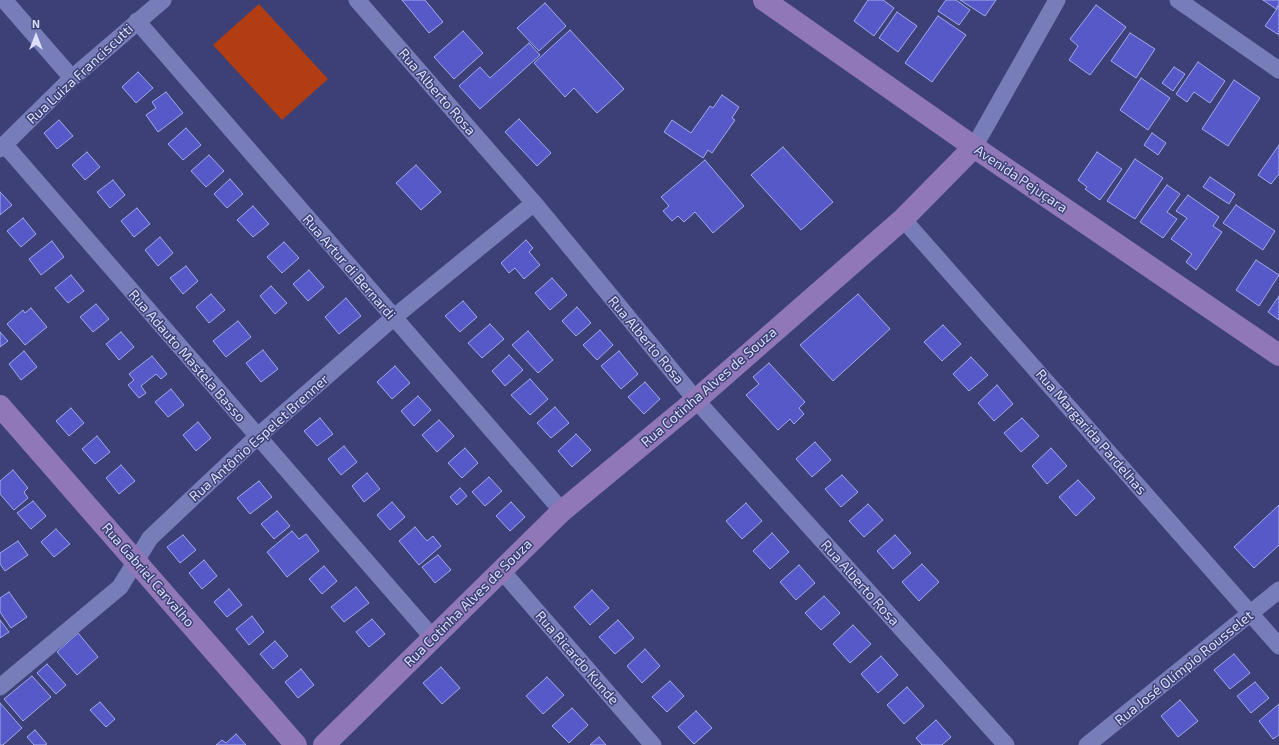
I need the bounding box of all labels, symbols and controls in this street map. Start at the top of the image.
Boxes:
north arrow [16,16,56,56]
text: N [32,17,40,30]
street label: Rua Luiza Franciscutti [23,20,137,128]
street label: Rua Alberto Rosa [395,45,479,139]
street label: Avenida Pejuçara [971,142,1071,216]
street label: Rua Artur di Bernardi [299,211,399,323]
street label: Rua Adauto Mastela Basso [125,286,249,426]
street label: Rua Alberto Rosa [604,293,688,387]
street label: Rua Cotinha Alves de Souza [638,324,780,450]
street label: Rua Margarida Pardelhas [1032,366,1150,498]
street label: Rua Antônio Espelet Brenner [186,371,332,505]
street label: Rua Gabriel Carvalho [98,520,198,630]
street label: Rua Cotinha Alves de Souza [400,535,536,671]
street label: Rua Alberto Rosa [817,537,903,629]
street label: Rua José Olímpio Rousselet [1111,607,1257,729]
street label: Rua Ricardo Kunde [532,608,622,708]

